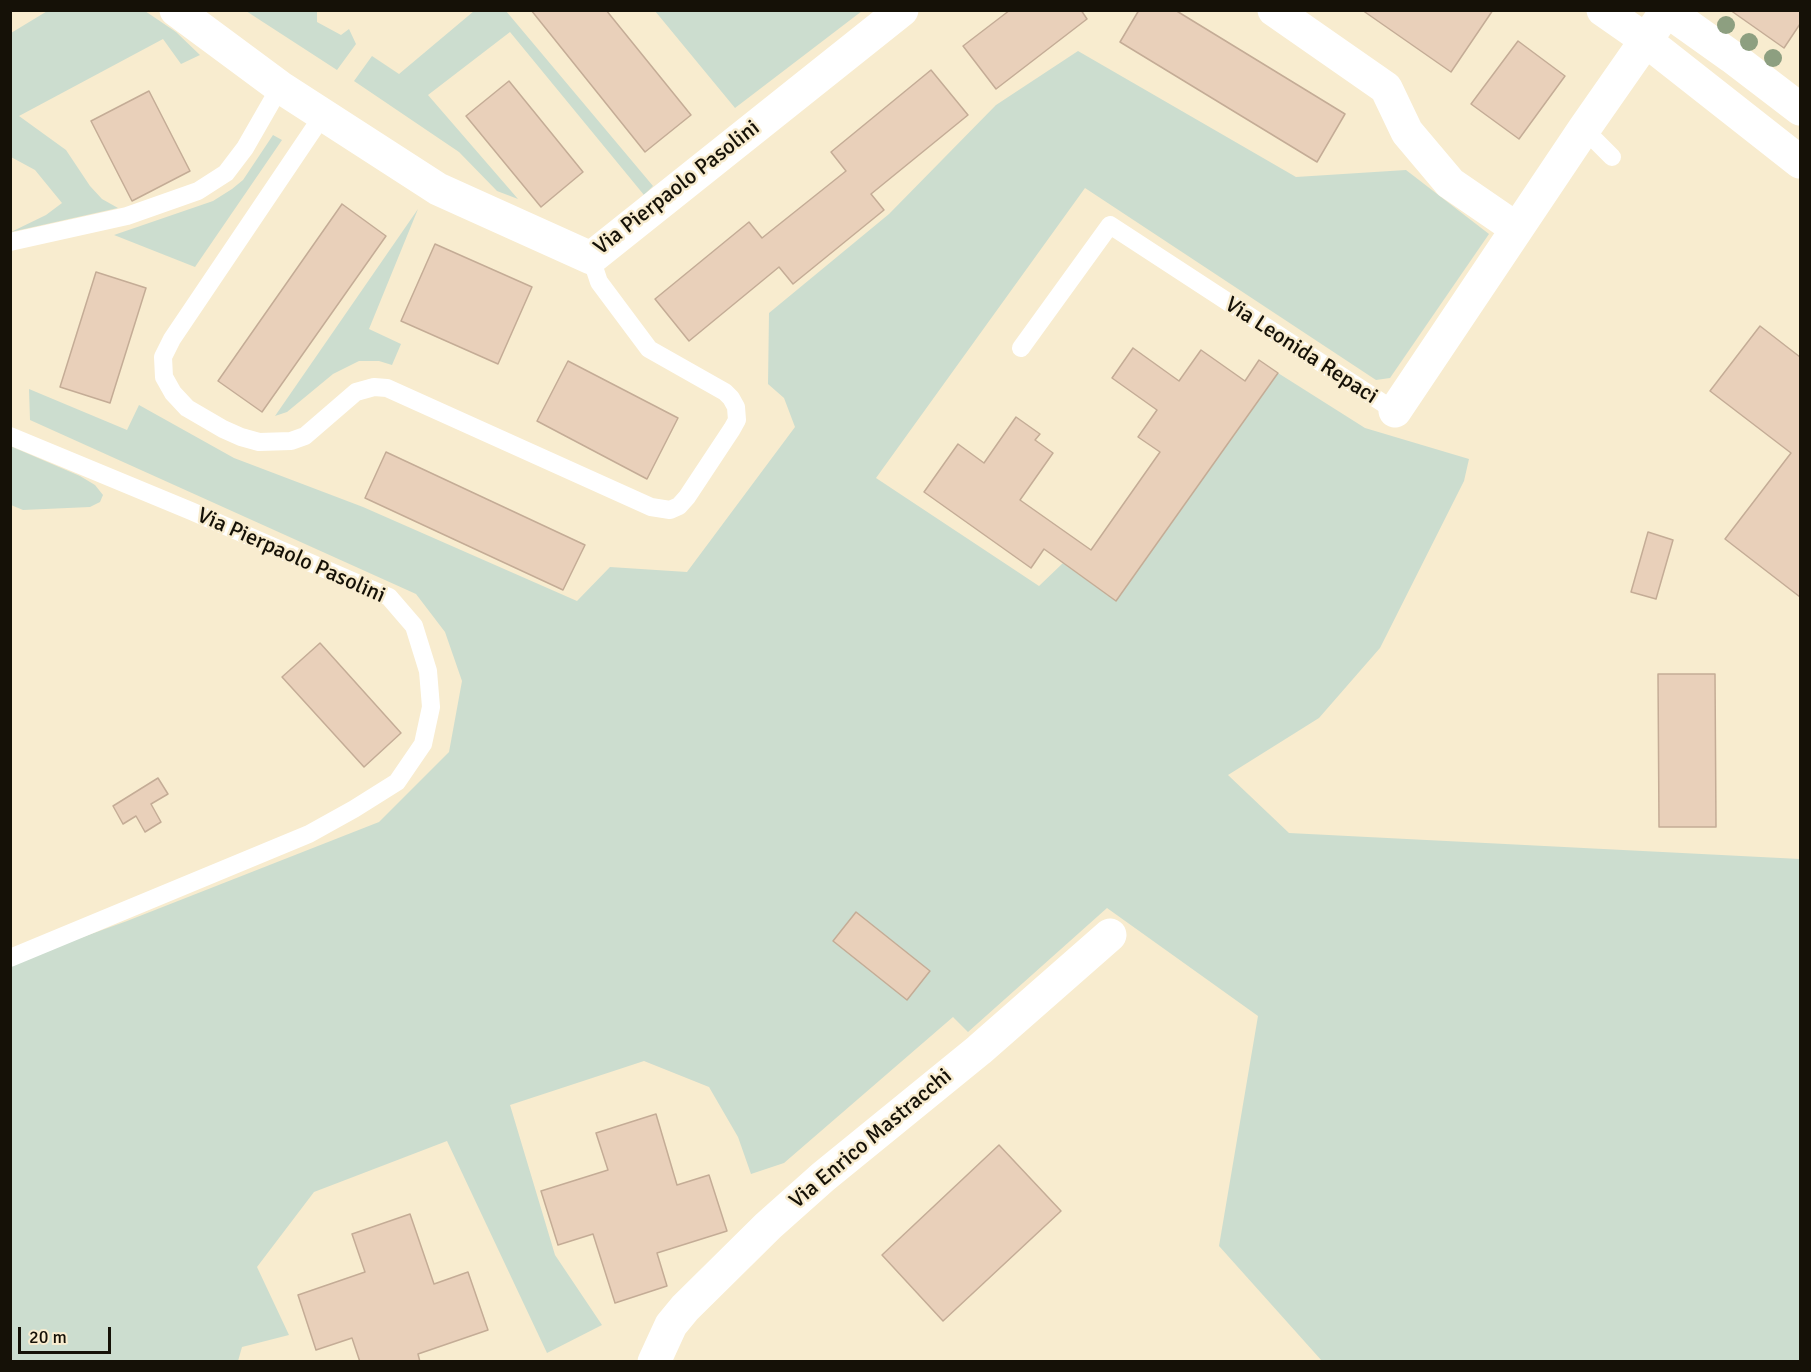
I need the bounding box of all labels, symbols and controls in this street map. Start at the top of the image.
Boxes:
street label: Via Pierpaolo Pasolini [589,115,765,261]
street label: Via Leonida Repaci [1220,292,1382,410]
street label: Via Pierpaolo Pasolini [193,503,389,609]
street label: Via Enrico Mastracchi [784,1063,958,1215]
scale bar [21,1315,114,1353]
text: 20 m [29,1326,67,1348]

